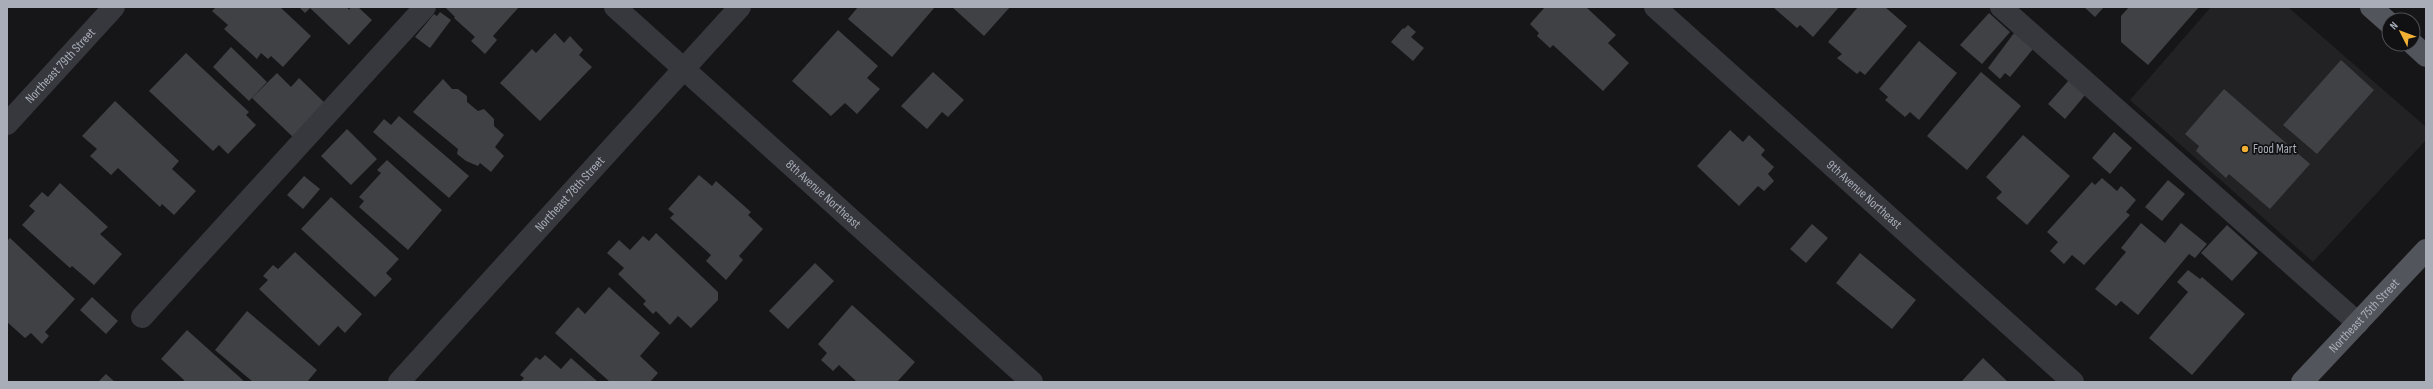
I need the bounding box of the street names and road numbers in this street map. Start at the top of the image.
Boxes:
street label: Northeast 79th Street [22,25,99,107]
street label: Northeast 78th Street [532,153,608,235]
street label: 8th Avenue Northeast [782,156,864,232]
street label: 9th Avenue Northeast [1823,157,1905,233]
street label: Northeast 75th Street [2326,275,2403,356]

